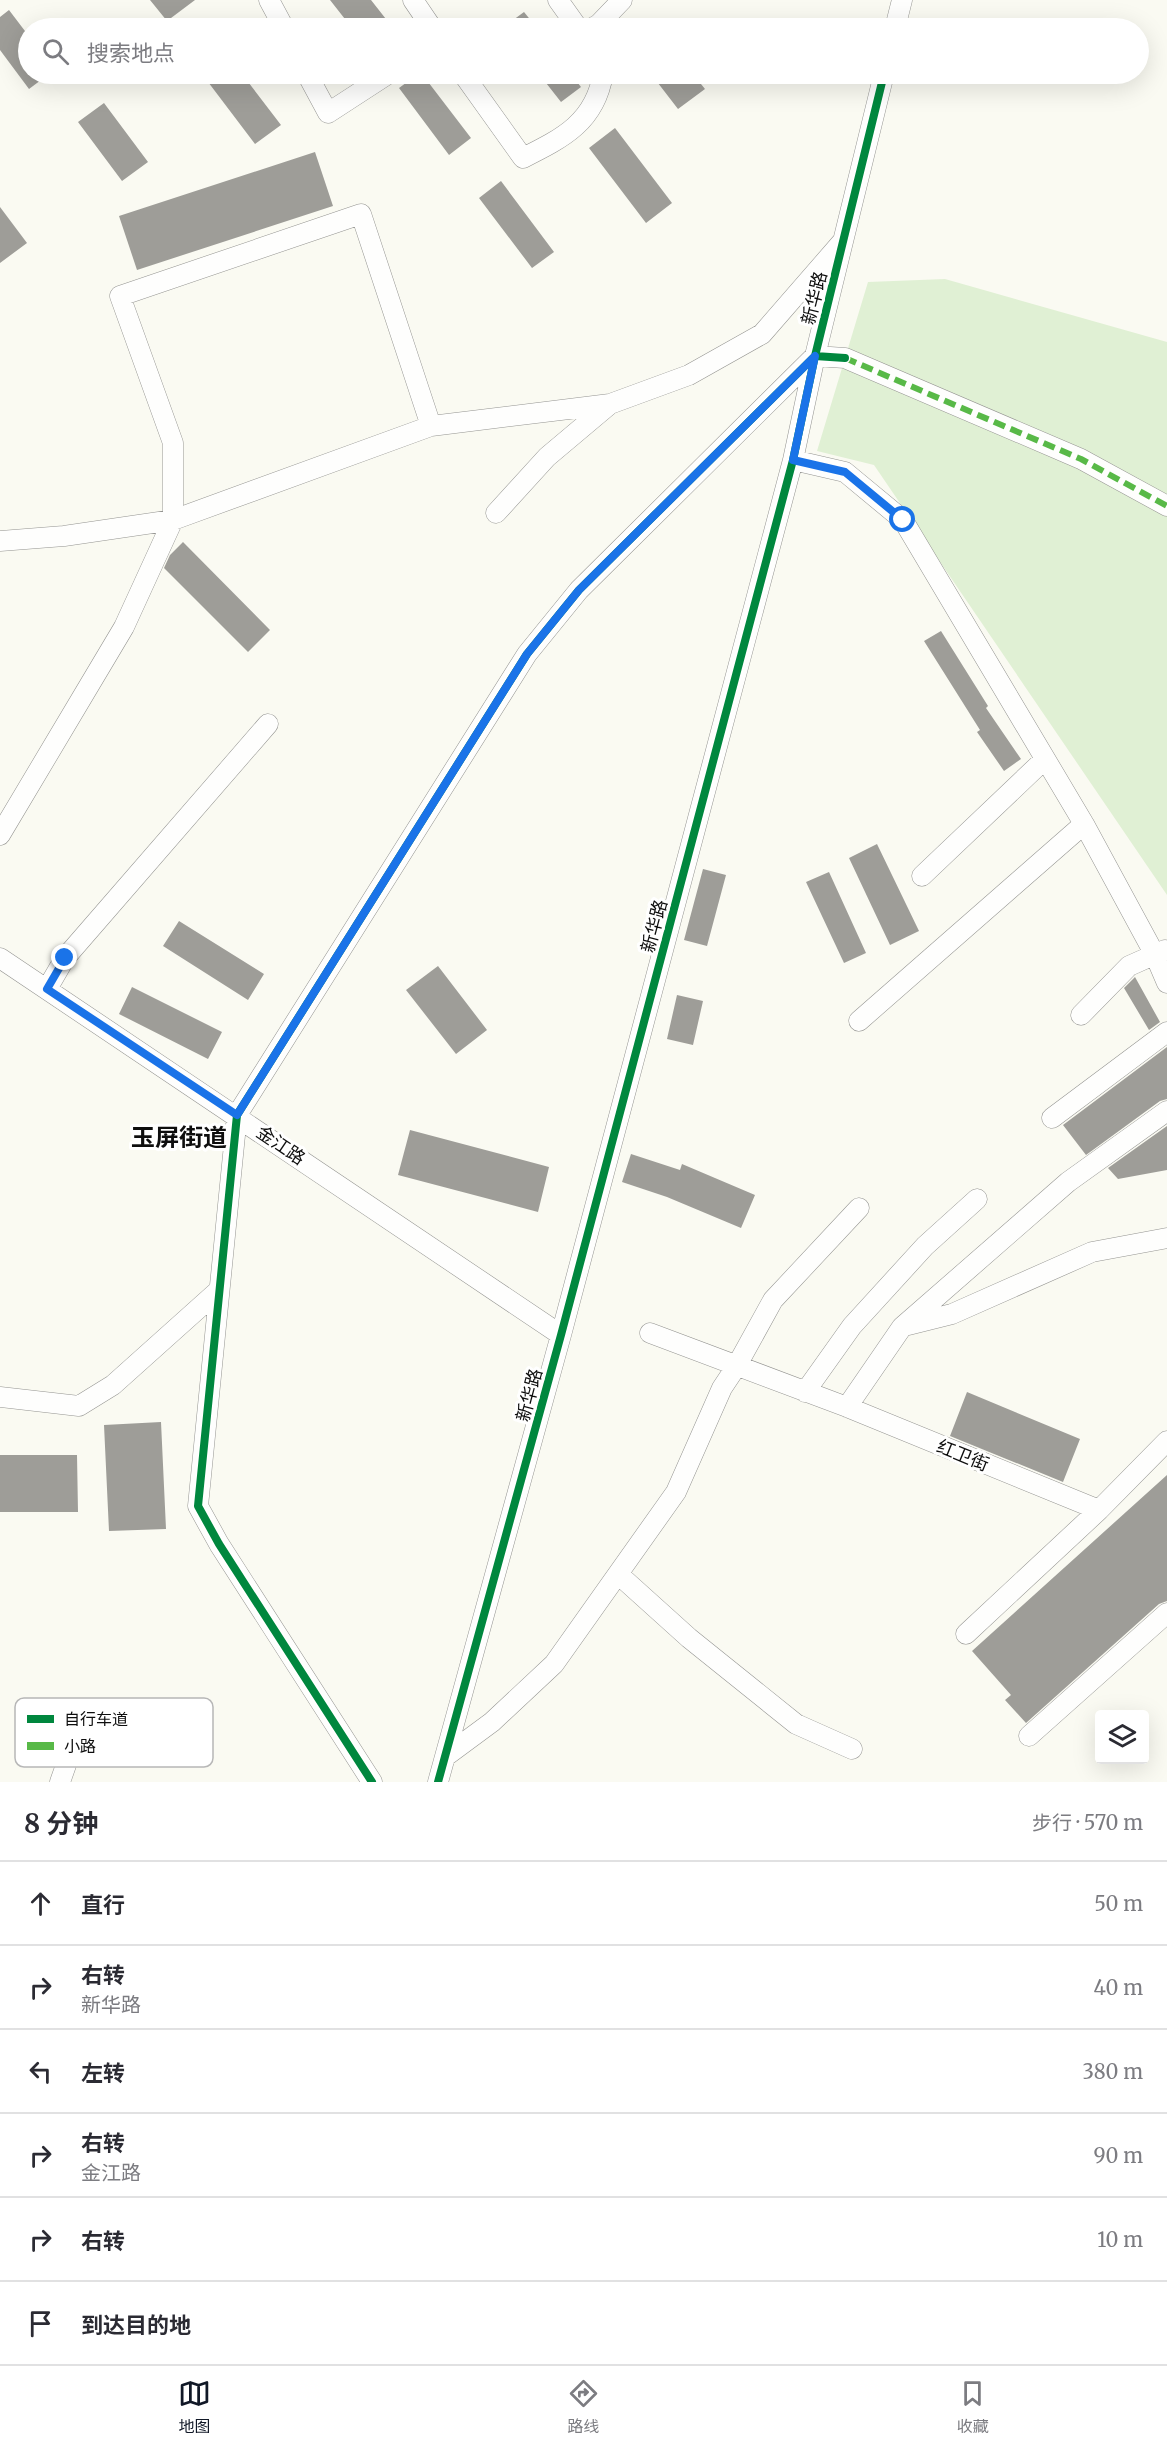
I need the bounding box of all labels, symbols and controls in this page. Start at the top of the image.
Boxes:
search box [18,18,1149,84]
icon: search [39,35,72,68]
text: 搜索地点 [87,39,175,67]
street label: 新华路 [796,269,832,327]
route start [889,506,915,532]
street label: 新华路 [636,897,672,955]
route end [51,944,77,970]
street label: 金江路 [252,1120,310,1170]
district label: 玉屏街道 [131,1122,227,1153]
street label: 新华路 [511,1366,547,1424]
street label: 红卫街 [934,1434,992,1476]
legend [15,1698,213,1767]
text: 自行车道 [64,1709,128,1729]
map controls [1095,1710,1149,1764]
button: layers [1095,1710,1149,1764]
text: 小路 [64,1736,96,1756]
text: 8 分钟 [24,1807,98,1840]
text: 步行 · 570 m [1032,1810,1143,1835]
icon: ahead [24,1887,57,1920]
text: 直行 [81,1891,125,1919]
text: 50 m [1094,1891,1143,1916]
text: 右转 [81,1961,125,1989]
icon: right [24,1971,57,2004]
text: 40 m [1093,1975,1143,2000]
text: 新华路 [81,1992,141,2017]
icon: left [24,2055,57,2088]
text: 左转 [81,2059,125,2087]
text: 380 m [1082,2059,1143,2084]
text: 右转 [81,2129,125,2157]
icon: right [24,2139,57,2172]
text: 90 m [1093,2143,1143,2168]
text: 金江路 [81,2160,141,2185]
icon: right [24,2223,57,2256]
text: 右转 [81,2227,125,2255]
text: 10 m [1097,2227,1143,2252]
icon: arrive [24,2307,57,2340]
text: 到达目的地 [81,2311,191,2339]
tab: 地图 [178,2377,211,2437]
tab: 路线 [567,2377,600,2437]
tab: 收藏 [956,2377,989,2437]

